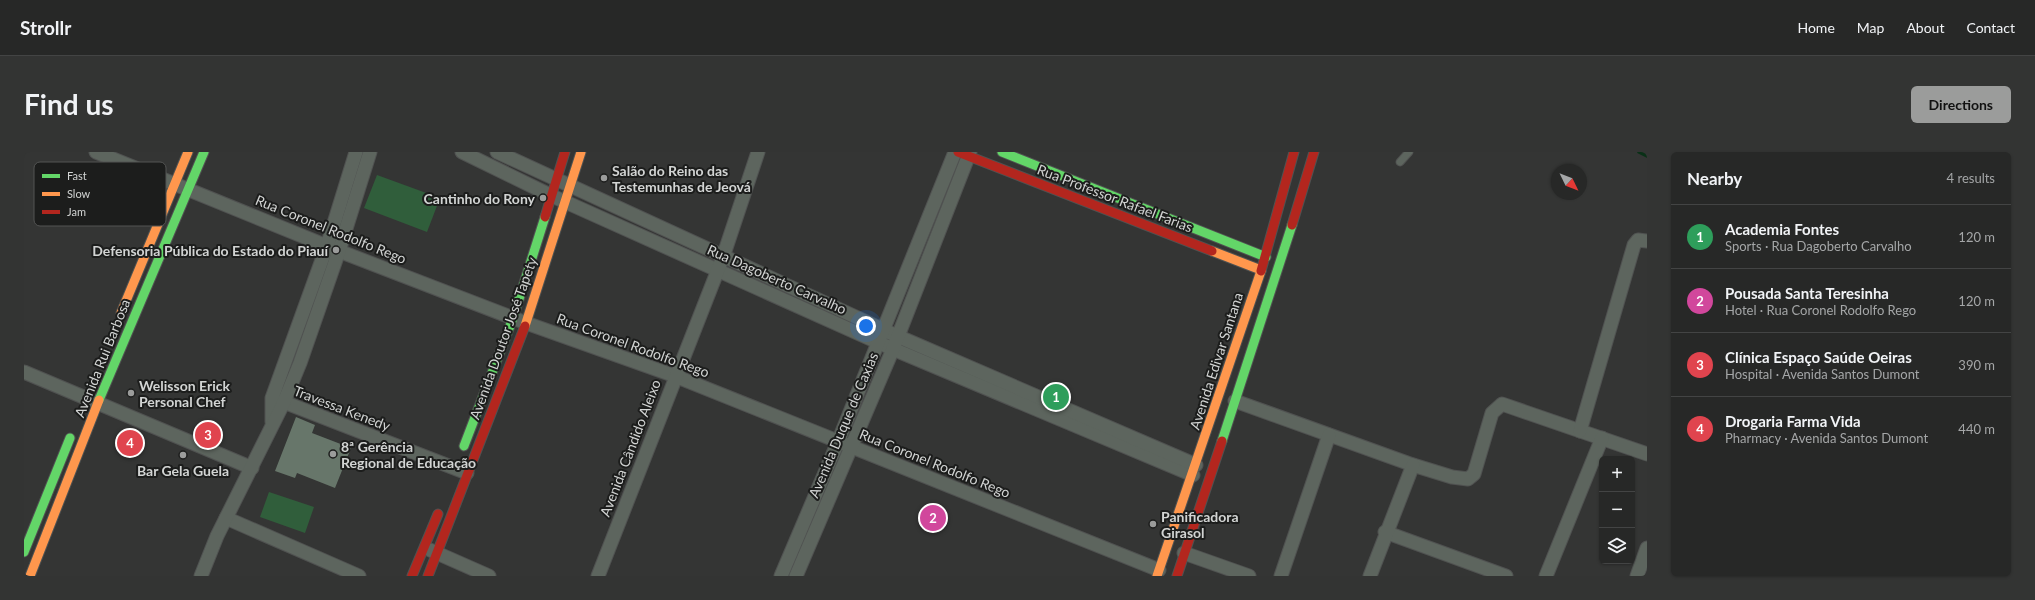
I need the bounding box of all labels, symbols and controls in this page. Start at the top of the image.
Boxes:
text: Strollr [20,16,71,39]
text: Home [1797,19,1835,36]
text: Map [1857,19,1884,36]
text: About [1906,19,1944,36]
text: Contact [1966,19,2015,36]
button: Directions [1911,86,2011,123]
text: Find us [24,87,114,121]
street label: Rua Professor Rafael Farias [1035,160,1195,236]
legend [34,162,166,226]
place label: Salão do Reino das Testemunhas de Jeová [612,162,751,195]
north arrow [1551,164,1587,200]
text: Nearby [1687,168,1742,189]
text: Fast [67,169,87,182]
text: 4 results [1947,170,1995,186]
marker: Salão do Reino das Testemunhas de Jeová [599,173,609,183]
text: Slow [67,187,91,200]
place label: Cantinho do Rony [424,190,536,207]
street label: Rua Coronel Rodolfo Rego [253,191,409,267]
marker: Cantinho do Rony [538,193,548,203]
text: Jam [67,205,86,218]
text: Academia Fontes [1725,220,1839,238]
text: 1 [1696,229,1704,245]
text: 120 m [1958,229,1995,245]
text: Sports · Rua Dagoberto Carvalho [1725,238,1912,254]
street label: Rua Dagoberto Carvalho [705,241,849,317]
place label: Defensoria Pública do Estado do Piauí [92,242,329,259]
marker: Defensoria Pública do Estado do Piauí [331,245,341,255]
street label: Avenida Doutor José Tapety [466,254,541,421]
text: Pousada Santa Teresinha [1725,284,1889,302]
street label: Avenida Edivar Santana [1186,290,1246,432]
text: 2 [1696,293,1704,309]
text: 120 m [1958,293,1995,309]
street label: Avenida Rui Barbosa [71,296,133,420]
text: Hotel · Rua Coronel Rodolfo Rego [1725,302,1916,318]
street label: Rua Coronel Rodolfo Rego [554,309,712,381]
your location [856,316,876,336]
text: Clínica Espaço Saúde Oeiras [1725,348,1912,366]
street label: Avenida Duque de Caxias [805,350,881,500]
text: 3 [1696,357,1704,373]
text: 390 m [1958,357,1995,373]
text: Hospital · Avenida Santos Dumont [1725,366,1920,382]
place label: Welisson Erick Personal Chef [139,377,230,410]
street label: Avenida Cândido Aleixo [596,377,664,519]
street label: Travessa Kenedy [291,382,393,434]
pin: 1 [1043,382,1069,412]
marker: Welisson Erick Personal Chef [126,388,136,398]
text: Drogaria Farma Vida [1725,412,1861,430]
pin: 3 [195,420,221,450]
text: 4 [1696,421,1704,437]
text: 440 m [1958,421,1995,437]
street label: Rua Coronel Rodolfo Rego [857,425,1013,501]
pin: 4 [117,428,143,458]
text: Pharmacy · Avenida Santos Dumont [1725,430,1928,446]
place label: 8ª Gerência Regional de Educação [341,438,476,471]
marker: 8ª Gerência Regional de Educação [328,449,338,459]
marker: Bar Gela Guela [178,450,188,460]
map controls [1599,456,1635,564]
button: + [1599,456,1635,492]
place label: Bar Gela Guela [137,462,229,479]
button: − [1599,492,1635,528]
pin: 2 [920,503,946,533]
place label: Panificadora Girasol [1161,508,1239,541]
marker: Panificadora Girasol [1148,519,1158,529]
button: layers [1599,528,1635,564]

